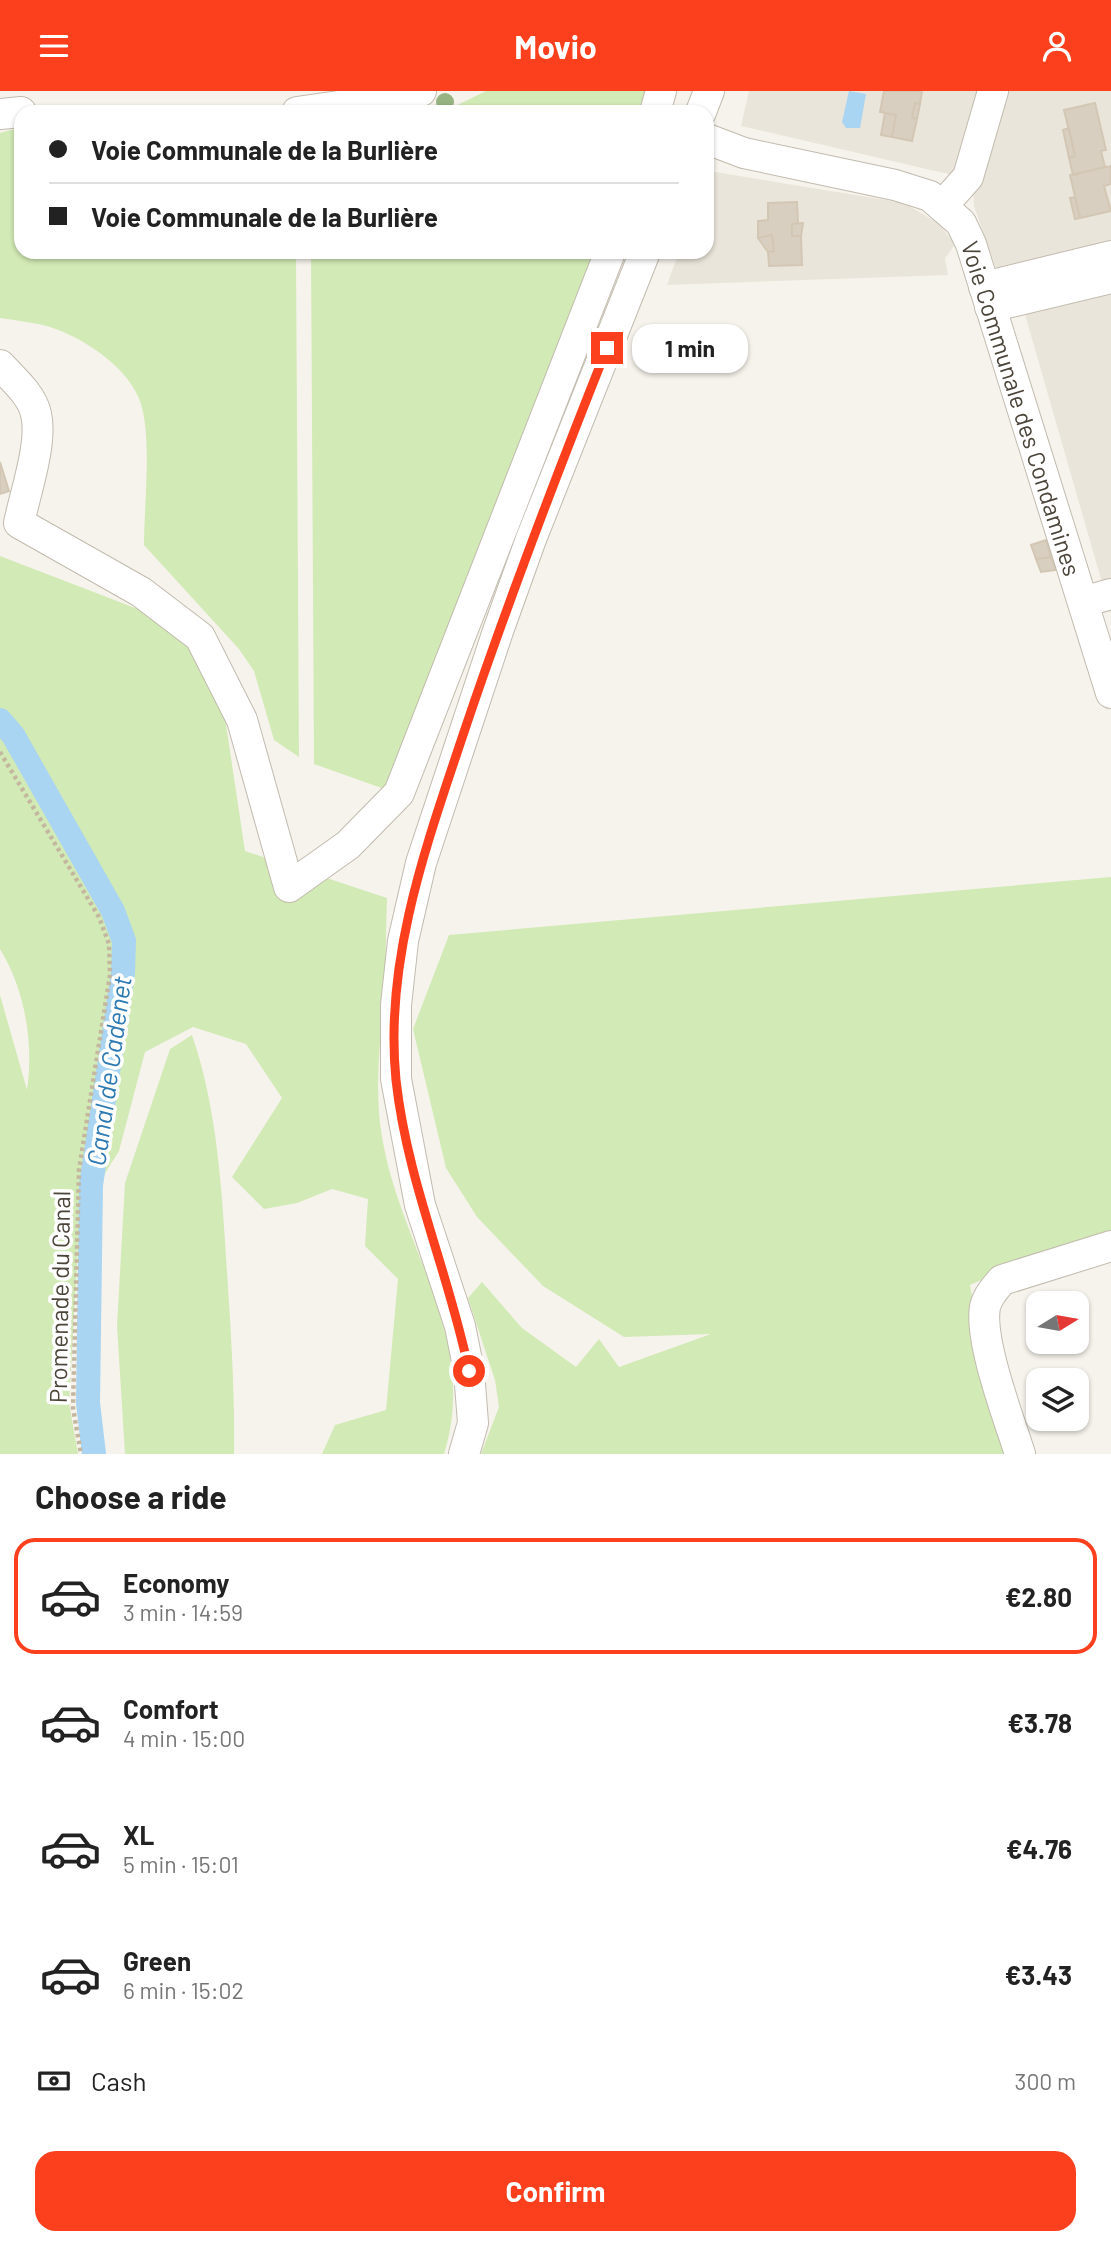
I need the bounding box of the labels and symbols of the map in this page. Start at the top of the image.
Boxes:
street label: Voie Communale des Condamines [956,237,1088,579]
callout: 1 min [632,323,747,373]
route end [591,332,623,364]
water label: Canal de Cadenet [79,974,137,1168]
street label: Promenade du Canal [43,1191,75,1403]
north arrow [1026,1291,1088,1355]
route start [453,1355,485,1387]

